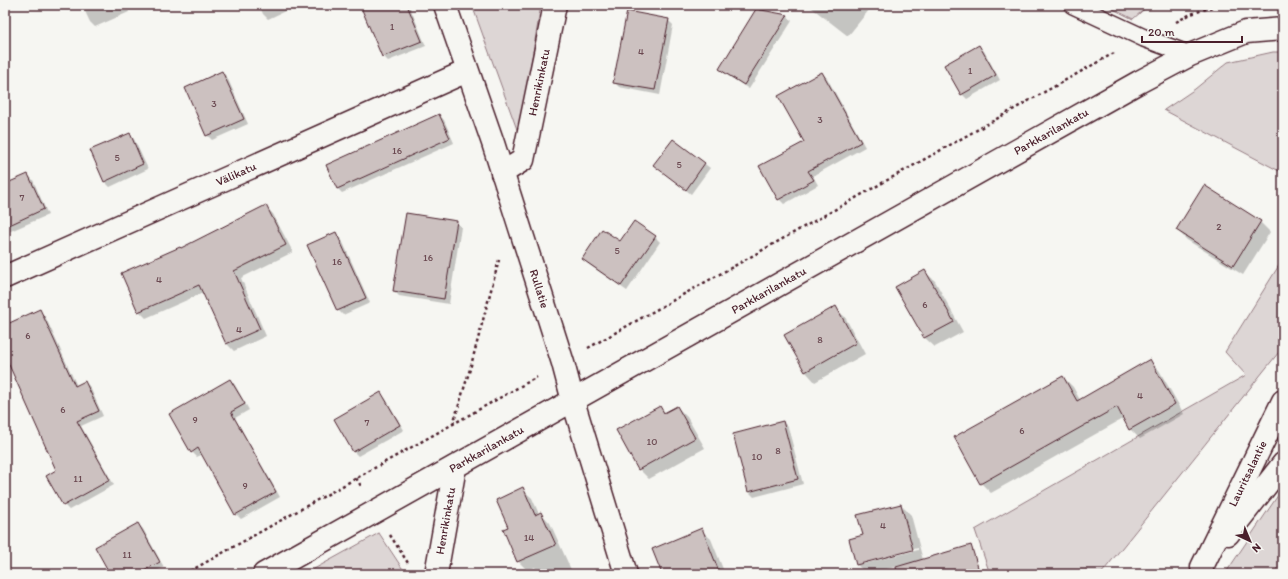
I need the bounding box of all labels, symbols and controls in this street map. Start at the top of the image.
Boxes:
scale bar [1142,18,1242,44]
house number: 1 [390,20,395,33]
text: 20 m [1148,25,1175,39]
house number: 4 [638,45,644,58]
street label: Henrikinkatu [525,47,553,117]
house number: 1 [968,64,973,77]
house number: 3 [211,97,217,110]
street label: Parkkarilankatu [1011,105,1091,158]
house number: 3 [817,113,823,126]
house number: 16 [392,144,402,157]
house number: 5 [114,151,120,164]
house number: 5 [676,158,682,171]
street label: Välikatu [214,159,259,189]
house number: 7 [20,191,25,204]
house number: 2 [1216,220,1222,233]
house number: 5 [614,244,620,257]
house number: 16 [423,251,433,264]
house number: 16 [332,255,342,268]
street label: Parkkarilankatu [729,264,809,317]
street label: Rullatie [527,268,552,310]
house number: 4 [156,273,162,286]
house number: 6 [922,298,928,311]
house number: 4 [236,323,242,336]
house number: 6 [25,329,31,342]
house number: 8 [817,333,823,346]
house number: 4 [1137,389,1143,402]
house number: 6 [60,403,66,416]
house number: 9 [192,413,198,426]
house number: 7 [365,416,370,429]
street label: Parkkarilankatu [447,422,526,476]
house number: 6 [1019,424,1025,437]
house number: 10 [647,435,657,448]
street label: Lauritsalantie [1226,438,1270,509]
house number: 8 [775,444,781,457]
house number: 10 [752,450,762,463]
house number: 11 [73,472,83,485]
house number: 9 [242,479,248,492]
street label: Henrikinkatu [433,486,458,556]
house number: 4 [880,519,886,532]
north arrow [1230,521,1270,561]
house number: 14 [524,531,534,544]
text: N [1249,541,1264,555]
house number: 11 [122,548,132,561]

